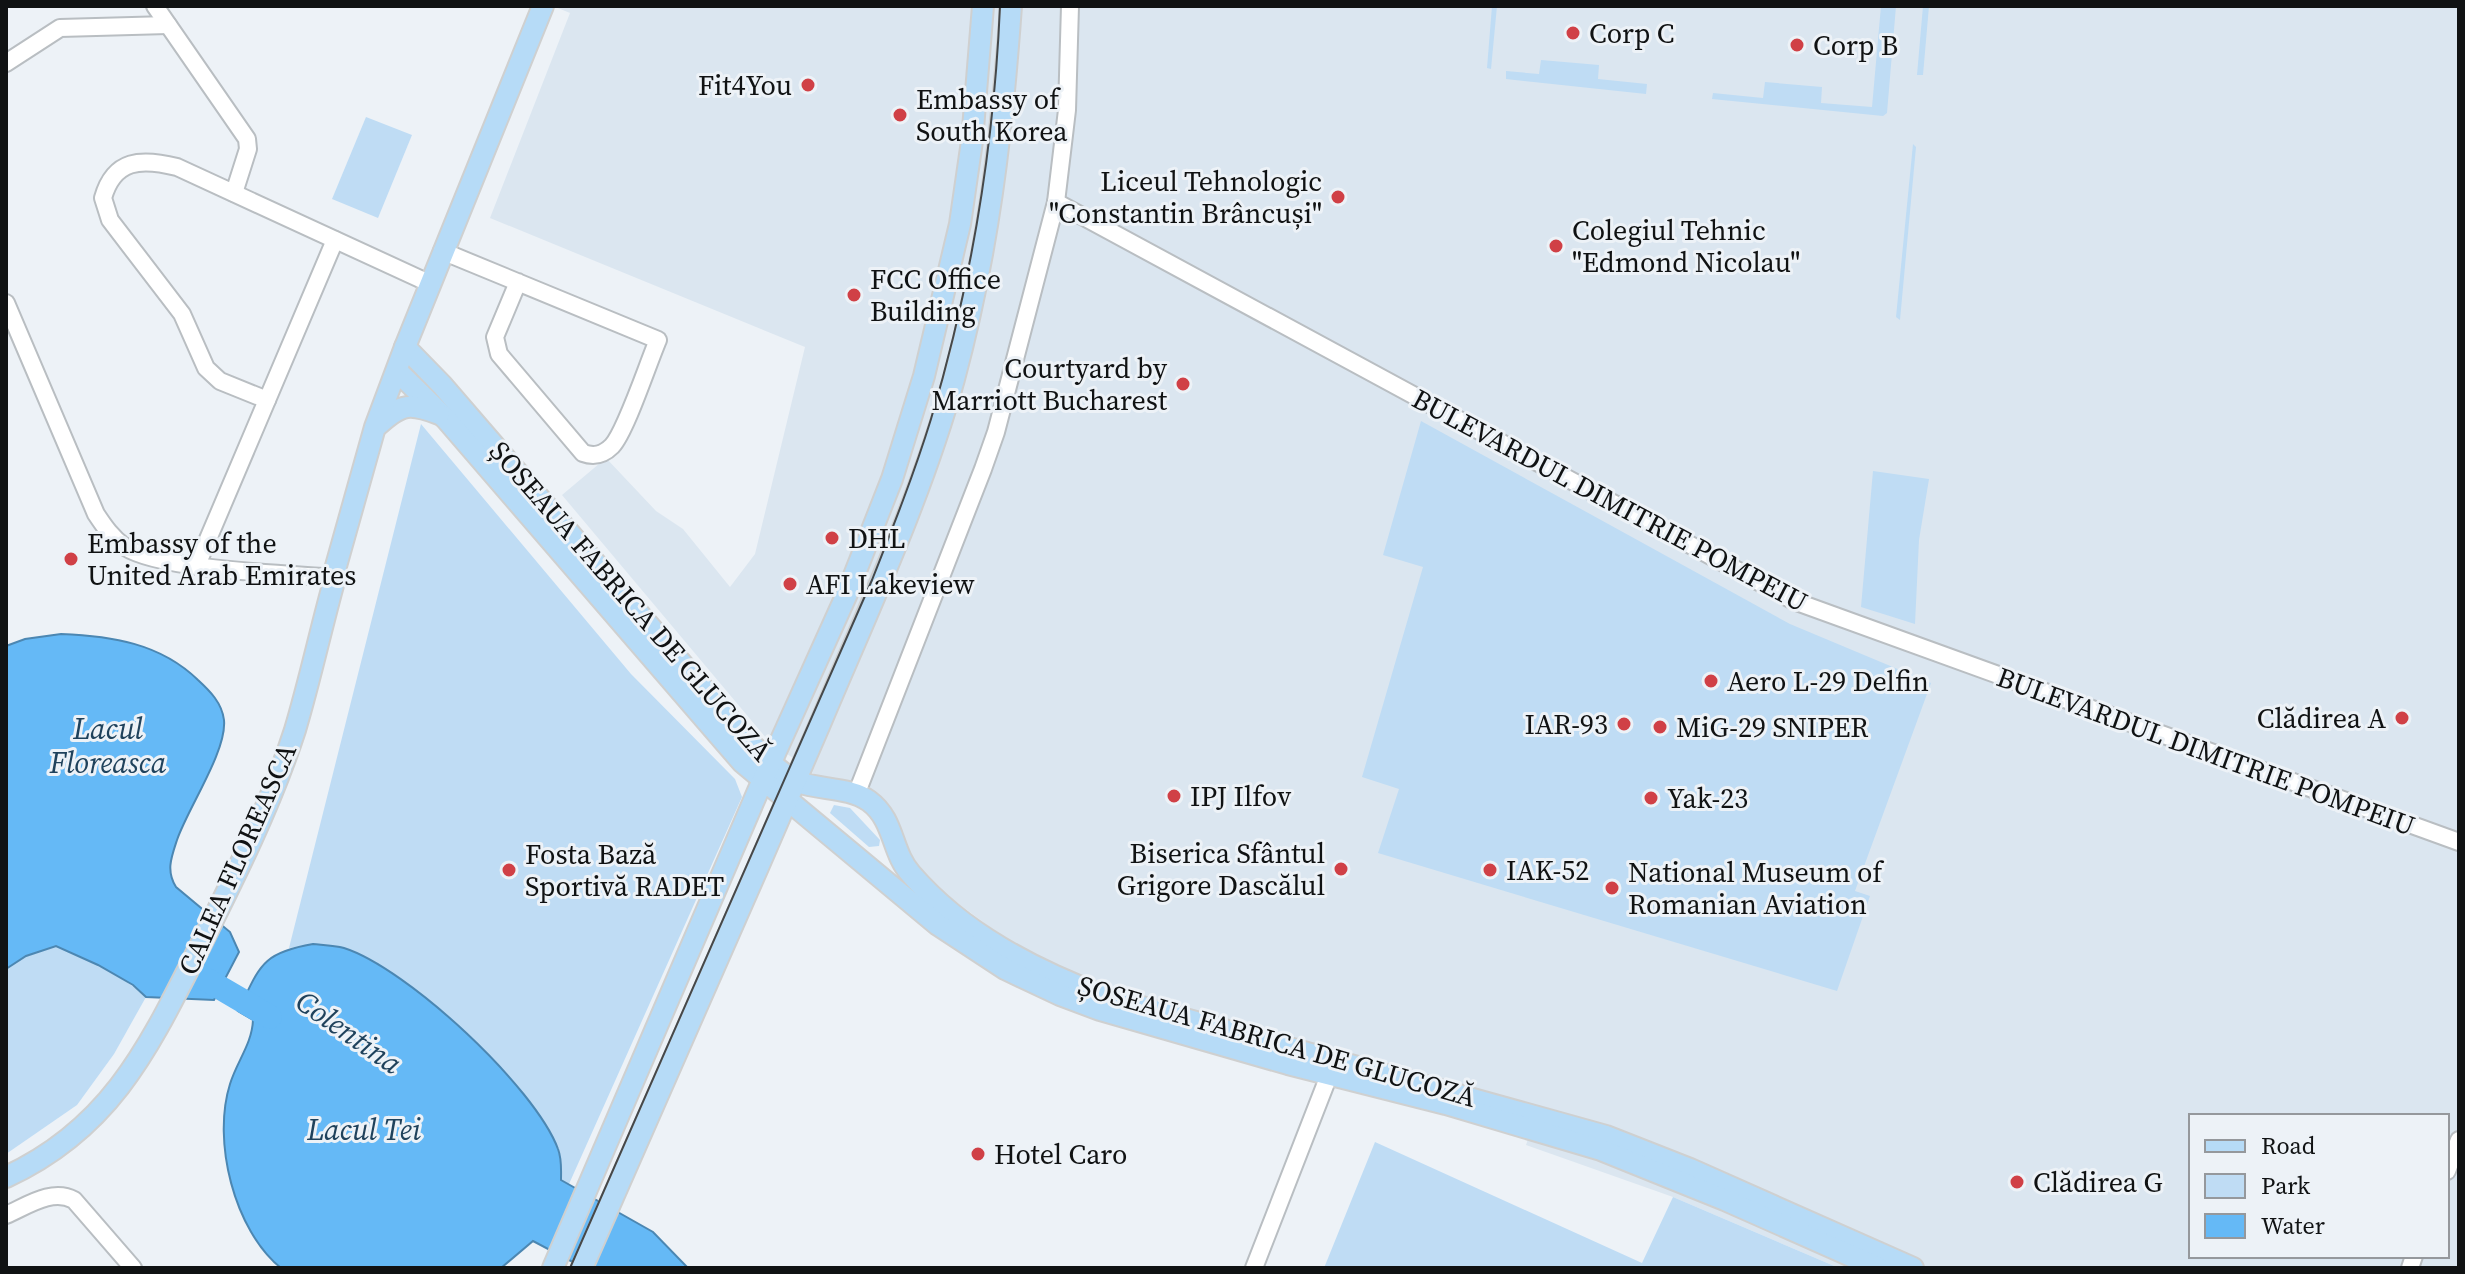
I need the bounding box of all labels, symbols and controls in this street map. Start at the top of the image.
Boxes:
place label: Corp C [1589,14,1674,52]
marker: Corp C [1564,24,1582,42]
place label: Corp B [1813,26,1898,64]
marker: Corp B [1788,36,1806,54]
place label: Fit4You [698,66,792,104]
marker: Fit4You [799,76,817,94]
place label: Embassy of South Korea [916,80,1068,150]
marker: Embassy of South Korea [891,106,909,124]
place label: Liceul Tehnologic "Constantin Brâncuși" [1049,162,1322,232]
marker: Liceul Tehnologic "Constantin Brâncuși" [1329,188,1347,206]
place label: Colegiul Tehnic "Edmond Nicolau" [1572,211,1800,281]
marker: Colegiul Tehnic "Edmond Nicolau" [1547,237,1565,255]
place label: FCC Office Building [870,260,1001,330]
marker: FCC Office Building [845,286,863,304]
place label: Courtyard by Marriott Bucharest [932,349,1168,419]
marker: Courtyard by Marriott Bucharest [1174,375,1192,393]
street label: BULEVARDUL DIMITRIE POMPEIU [1406,379,1814,621]
street label: ȘOSEAUA FABRICA DE GLUCOZĂ [481,433,781,770]
place label: DHL [848,519,906,557]
place label: Embassy of the United Arab Emirates [87,524,356,594]
marker: DHL [823,529,841,547]
marker: Embassy of the United Arab Emirates [62,550,80,568]
place label: AFI Lakeview [806,565,975,603]
marker: AFI Lakeview [781,575,799,593]
street label: BULEVARDUL DIMITRIE POMPEIU [1992,657,2420,845]
place label: Aero L-29 Delfin [1727,662,1929,700]
marker: Aero L-29 Delfin [1702,672,1720,690]
place label: Clădirea A [2257,699,2386,737]
place label: IAR-93 [1525,705,1608,743]
water label: Lacul Floreasca [49,708,167,783]
place label: MiG-29 SNIPER [1676,708,1869,746]
marker: Clădirea A [2393,709,2411,727]
marker: IAR-93 [1615,715,1633,733]
marker: MiG-29 SNIPER [1651,718,1669,736]
street label: CALEA FLOREASCA [169,737,305,981]
place label: IPJ Ilfov [1190,777,1291,815]
place label: Yak-23 [1667,779,1748,817]
marker: IPJ Ilfov [1165,787,1183,805]
marker: Yak-23 [1642,789,1660,807]
place label: Biserica Sfântul Grigore Dascălul [1117,834,1325,904]
place label: Fosta Bază Sportivă RADET [525,835,724,905]
place label: IAK-52 [1506,851,1589,889]
place label: National Museum of Romanian Aviation [1628,853,1884,923]
marker: Biserica Sfântul Grigore Dascălul [1332,860,1350,878]
marker: Fosta Bază Sportivă RADET [500,861,518,879]
marker: IAK-52 [1481,861,1499,879]
marker: National Museum of Romanian Aviation [1603,879,1621,897]
street label: ȘOSEAUA FABRICA DE GLUCOZĂ [1073,966,1481,1116]
water label: Colentina [288,981,411,1084]
water label: Lacul Tei [306,1109,421,1150]
legend [2189,1114,2449,1258]
text: Road [2261,1129,2316,1162]
place label: Hotel Caro [994,1135,1127,1173]
marker: Hotel Caro [969,1145,987,1163]
place label: Clădirea G [2033,1163,2163,1201]
text: Park [2261,1169,2311,1202]
marker: Clădirea G [2008,1173,2026,1191]
text: Water [2261,1209,2325,1242]

